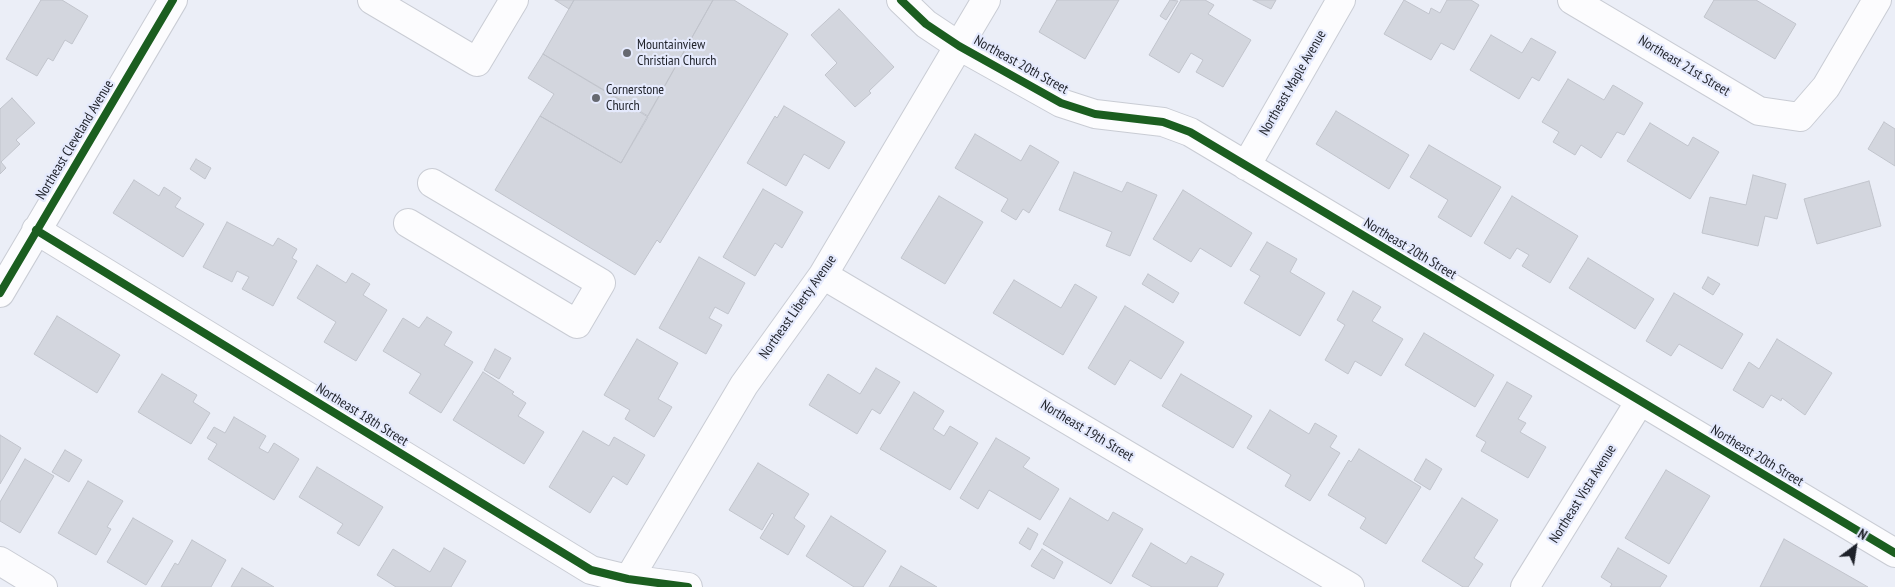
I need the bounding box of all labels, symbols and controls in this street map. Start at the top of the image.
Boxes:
street label: Northeast Maple Avenue [1256,27,1330,139]
street label: Northeast 20th Street [971,32,1071,98]
street label: Northeast 21st Street [1635,32,1733,100]
place label: Mountainview Christian Church [637,37,716,70]
marker: Mountainview Christian Church [621,47,633,59]
street label: Northeast Cleveland Avenue [33,77,117,203]
place label: Cornerstone Church [606,82,664,114]
marker: Cornerstone Church [590,92,602,104]
street label: Northeast 20th Street [1361,215,1459,283]
street label: Northeast Liberty Avenue [756,252,840,362]
street label: Northeast 18th Street [313,380,411,450]
street label: Northeast 19th Street [1038,397,1136,465]
street label: Northeast 20th Street [1708,422,1806,490]
street label: Northeast Vista Avenue [1546,442,1620,546]
north arrow [1830,522,1880,572]
text: N [1855,524,1871,544]

